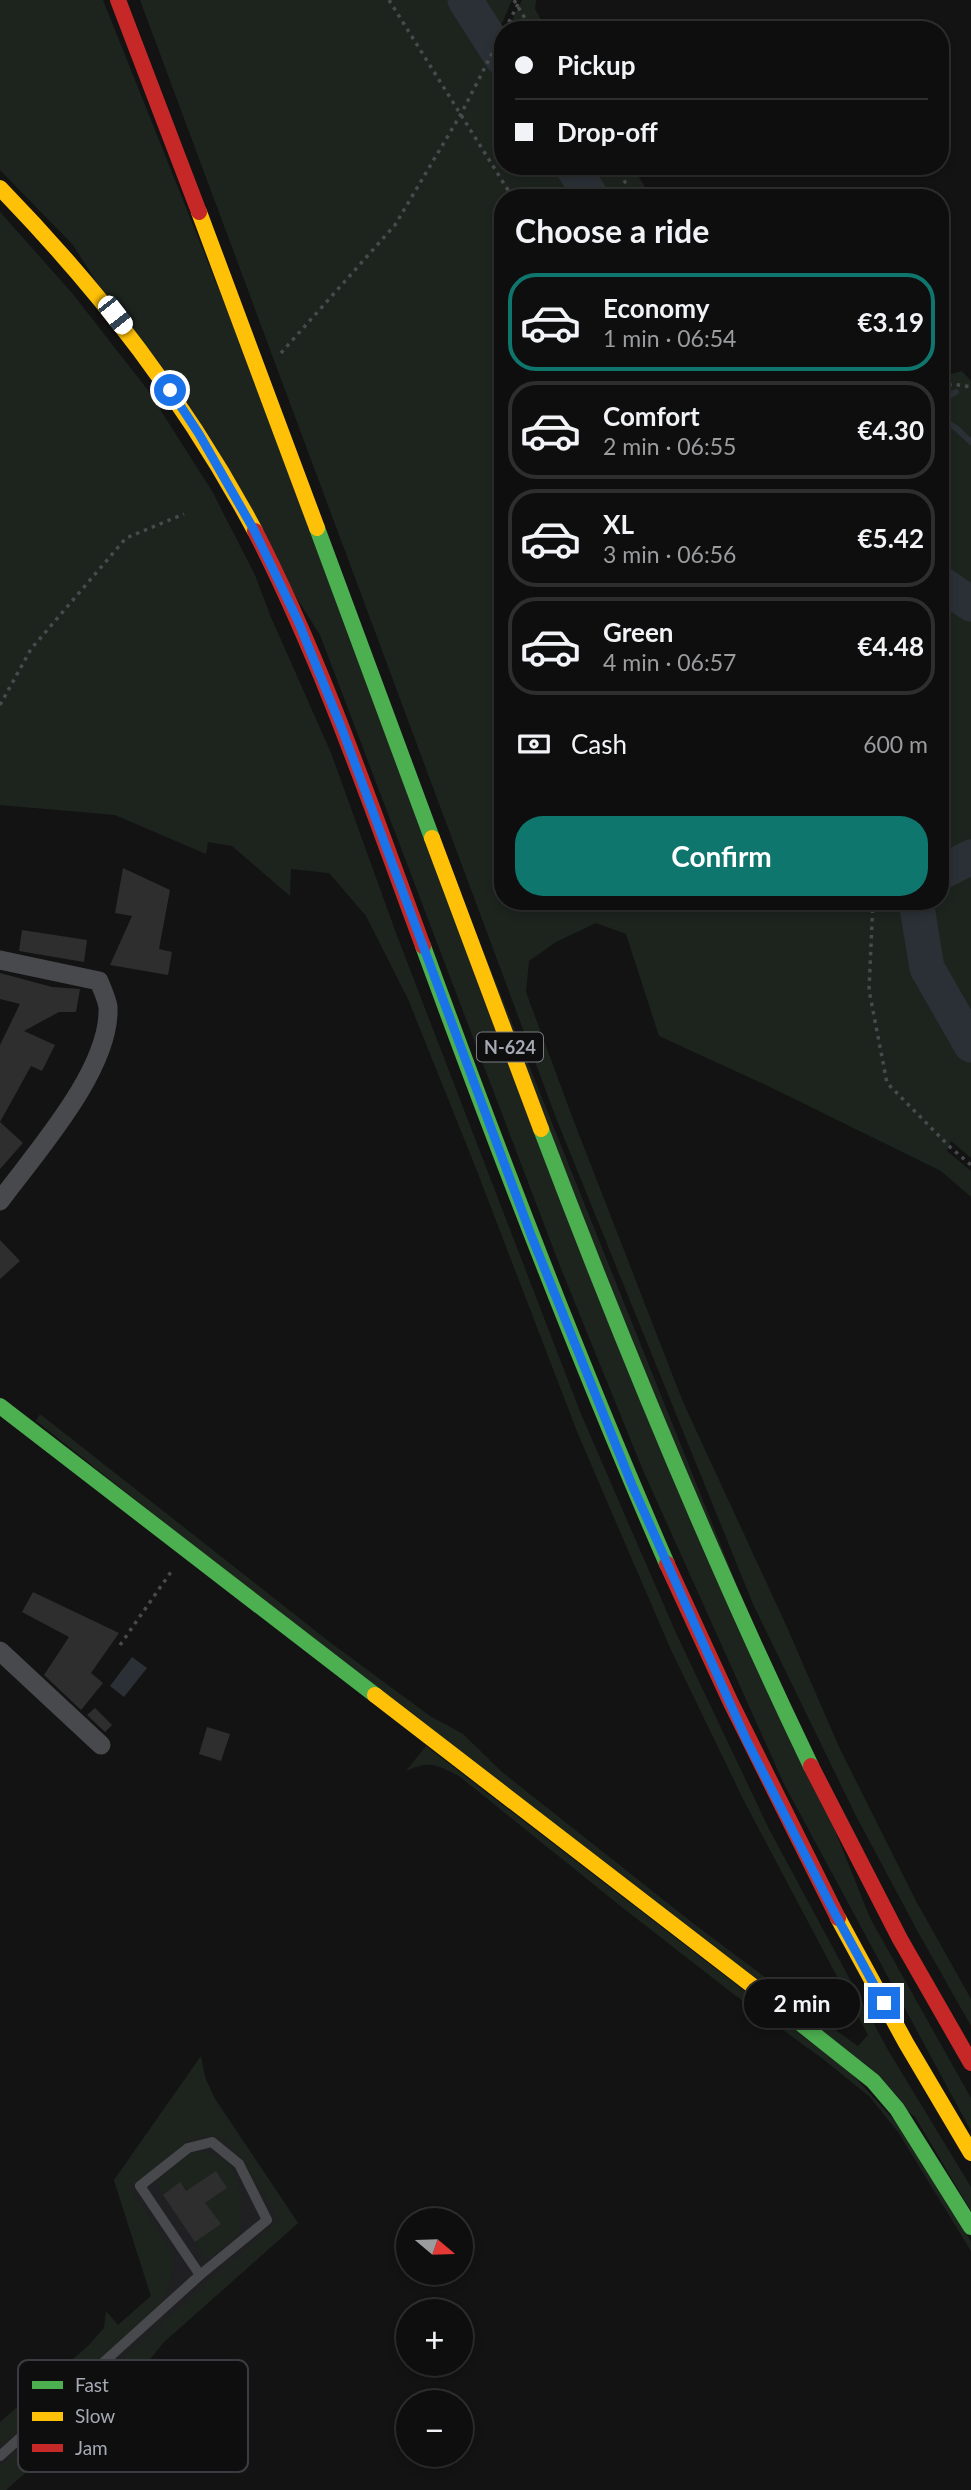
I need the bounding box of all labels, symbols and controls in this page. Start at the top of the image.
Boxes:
text: Pickup [557,49,636,81]
text: Drop-off [557,116,658,148]
text: Choose a ride [515,211,709,250]
icon: car [519,291,582,354]
car [94,292,137,338]
text: Economy [603,292,709,324]
text: €3.19 [858,306,924,338]
text: 1 min · 06:54 [603,324,736,352]
route start [154,374,186,406]
icon: car [519,399,582,462]
text: Comfort [603,400,700,432]
text: €4.30 [858,414,924,446]
text: 2 min · 06:55 [603,432,736,460]
icon: car [519,507,582,570]
text: XL [603,508,634,540]
text: €5.42 [858,522,924,554]
text: 3 min · 06:56 [603,540,736,568]
icon: car [519,615,582,678]
text: Green [603,616,673,648]
text: €4.48 [858,630,924,662]
text: 4 min · 06:57 [603,648,736,676]
icon: cash [515,725,553,763]
text: Cash [571,728,627,760]
text: 600 m [863,730,928,758]
button: Confirm [515,816,928,896]
road number: N-624 [477,1032,543,1062]
callout: 2 min [744,1979,860,2028]
route end [868,1987,900,2019]
text: 2 min [773,1989,831,2017]
north arrow [396,2208,472,2286]
map controls [396,2208,473,2467]
button: + [396,2299,473,2376]
legend [18,2360,248,2472]
text: Fast [75,2373,109,2396]
button: − [396,2390,473,2467]
text: Slow [75,2404,115,2427]
text: Jam [75,2436,108,2459]

